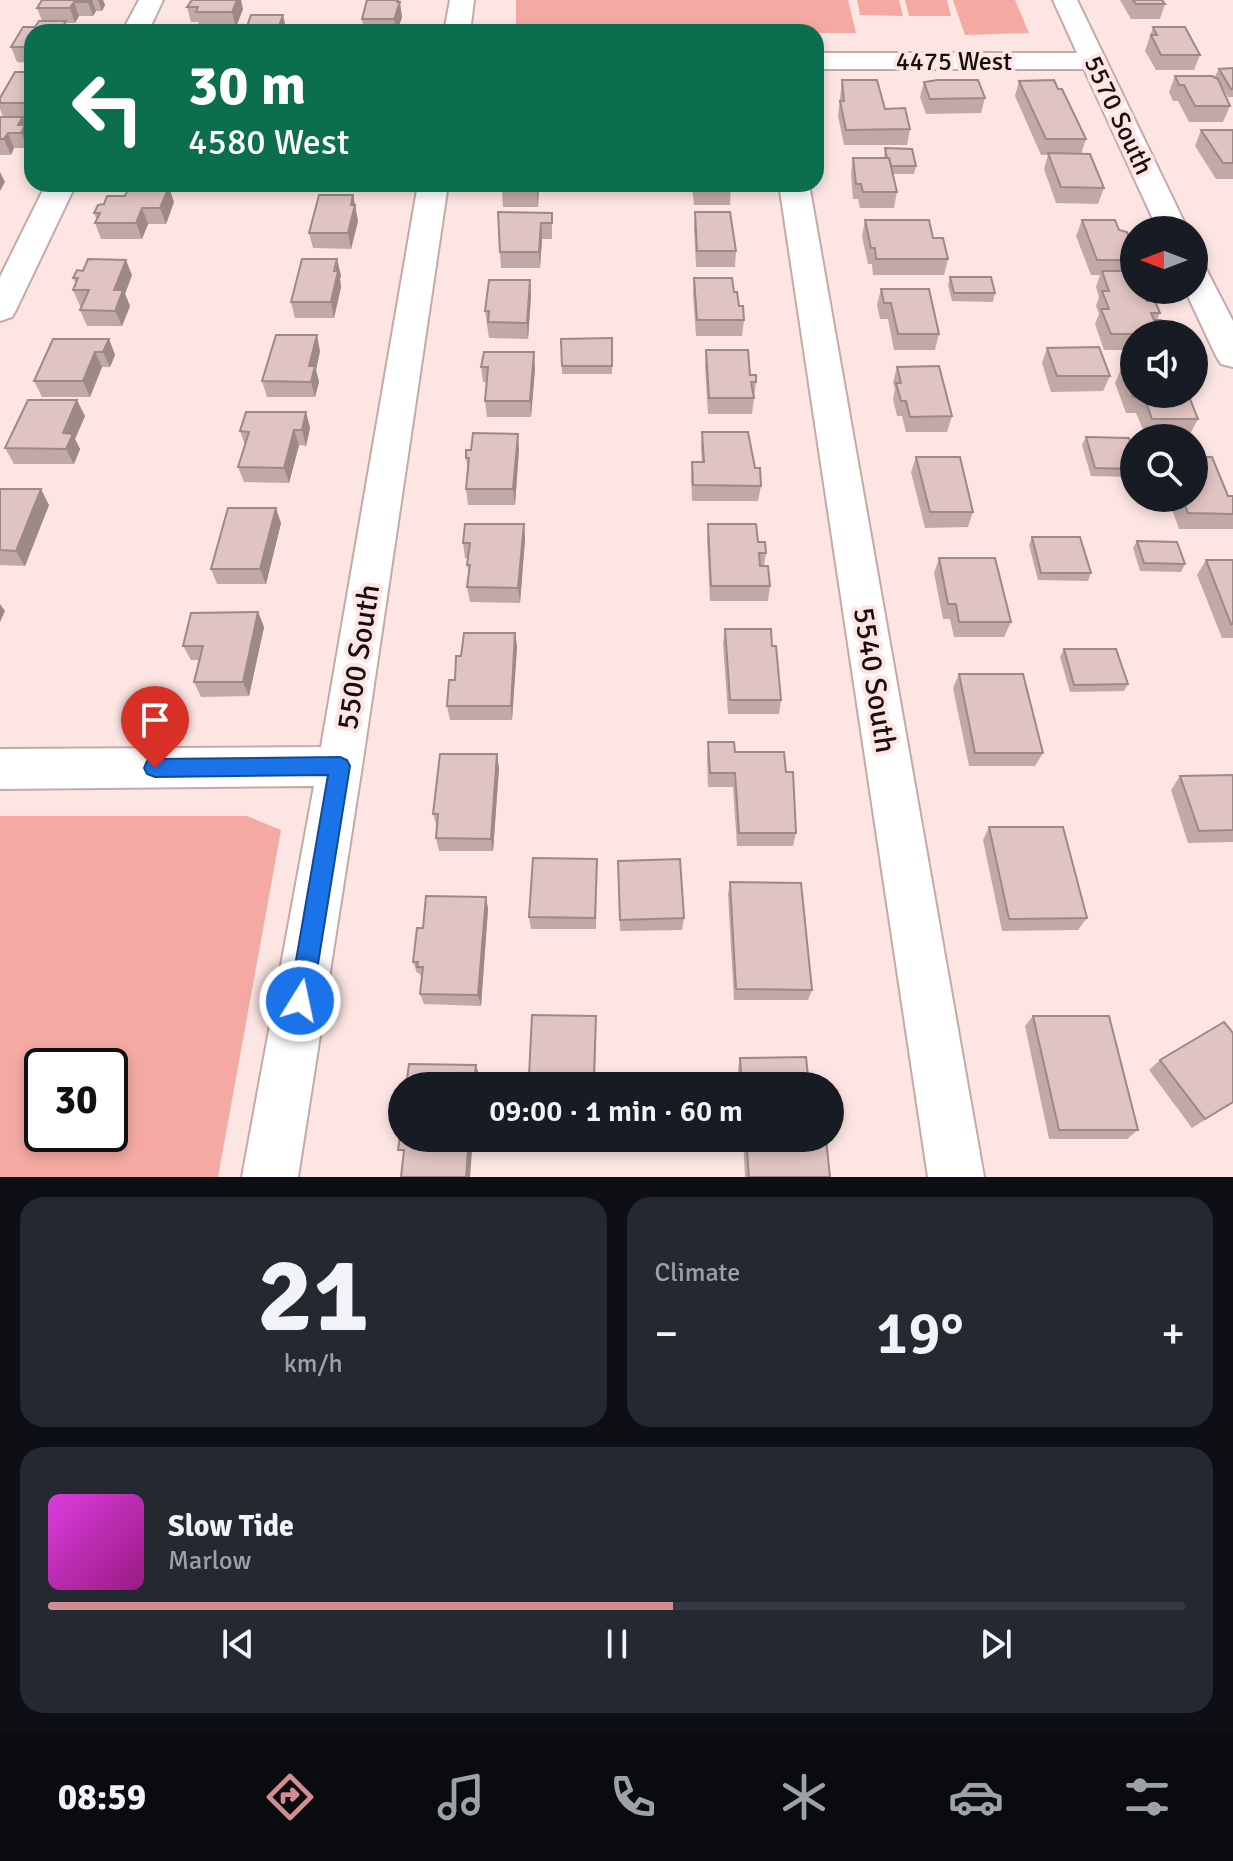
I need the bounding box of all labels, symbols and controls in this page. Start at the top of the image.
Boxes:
street label: 4475 West [896,46,1012,78]
text: 30 m [188,51,306,120]
street label: 5570 South [1077,51,1160,180]
icon: left [56,56,160,160]
text: 4580 West [188,120,349,165]
north arrow [1120,216,1208,304]
map controls [1120,216,1208,512]
button: sound [1120,320,1208,408]
button: search [1120,424,1208,512]
street label: 5500 South [329,582,388,733]
street label: 5540 South [845,605,904,756]
pin [121,686,189,768]
icon: arrive [133,698,177,742]
position arrow [258,959,342,1043]
speed limit sign: 30 [24,1048,128,1152]
text: 09:00 · 1 min · 60 m [489,1093,743,1130]
text: 21 [257,1232,369,1360]
text: Climate [655,1257,740,1289]
text: 19° [876,1297,964,1371]
text: − [655,1307,678,1361]
text: + [1161,1307,1185,1361]
text: km/h [284,1348,343,1380]
text: Slow Tide [168,1508,294,1545]
text: Marlow [168,1545,251,1577]
icon: previous [216,1622,260,1666]
icon: pause [595,1622,639,1666]
icon: next [974,1622,1018,1666]
icon: directions [262,1769,318,1825]
icon: music [433,1769,489,1825]
icon: phone [605,1769,661,1825]
icon: climate [776,1769,832,1825]
icon: car [948,1769,1004,1825]
icon: filters [1119,1769,1175,1825]
text: 08:59 [58,1775,146,1820]

